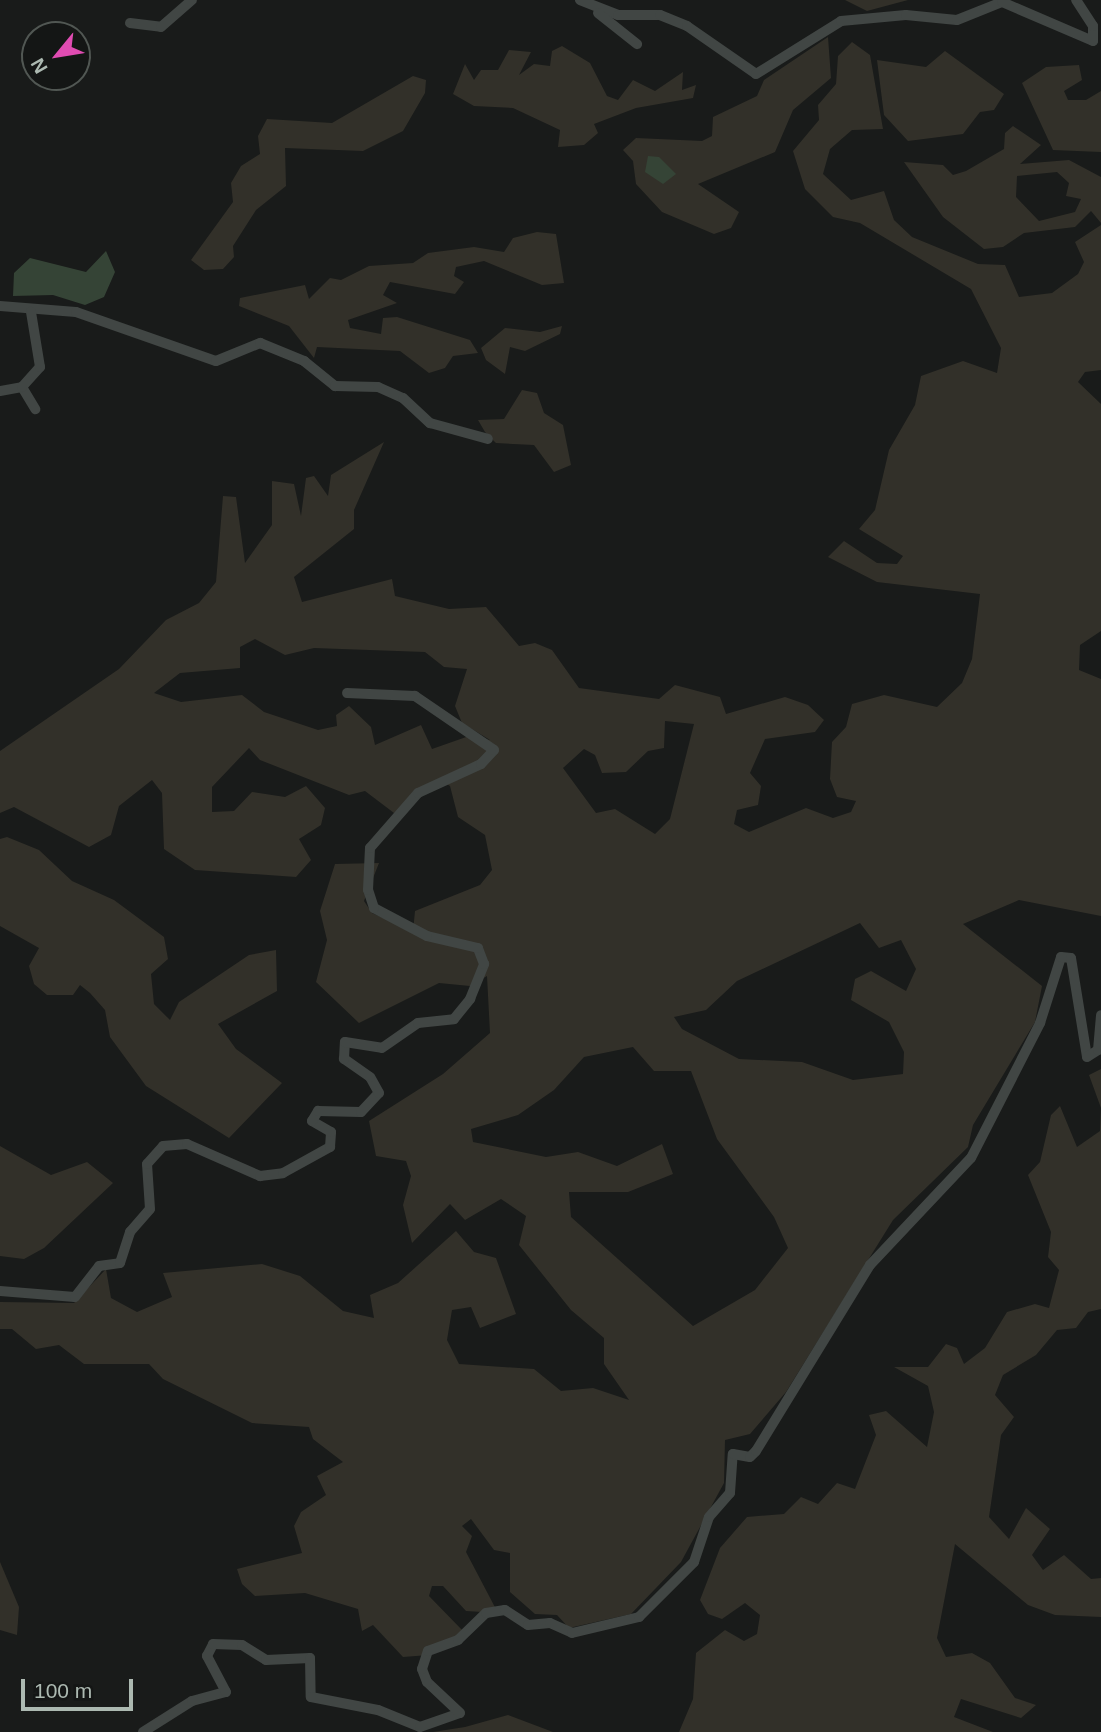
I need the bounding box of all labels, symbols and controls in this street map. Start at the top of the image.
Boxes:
north arrow [21,21,91,91]
text: N [27,55,52,77]
scale bar [24,1666,136,1710]
text: 100 m [34,1679,92,1702]

